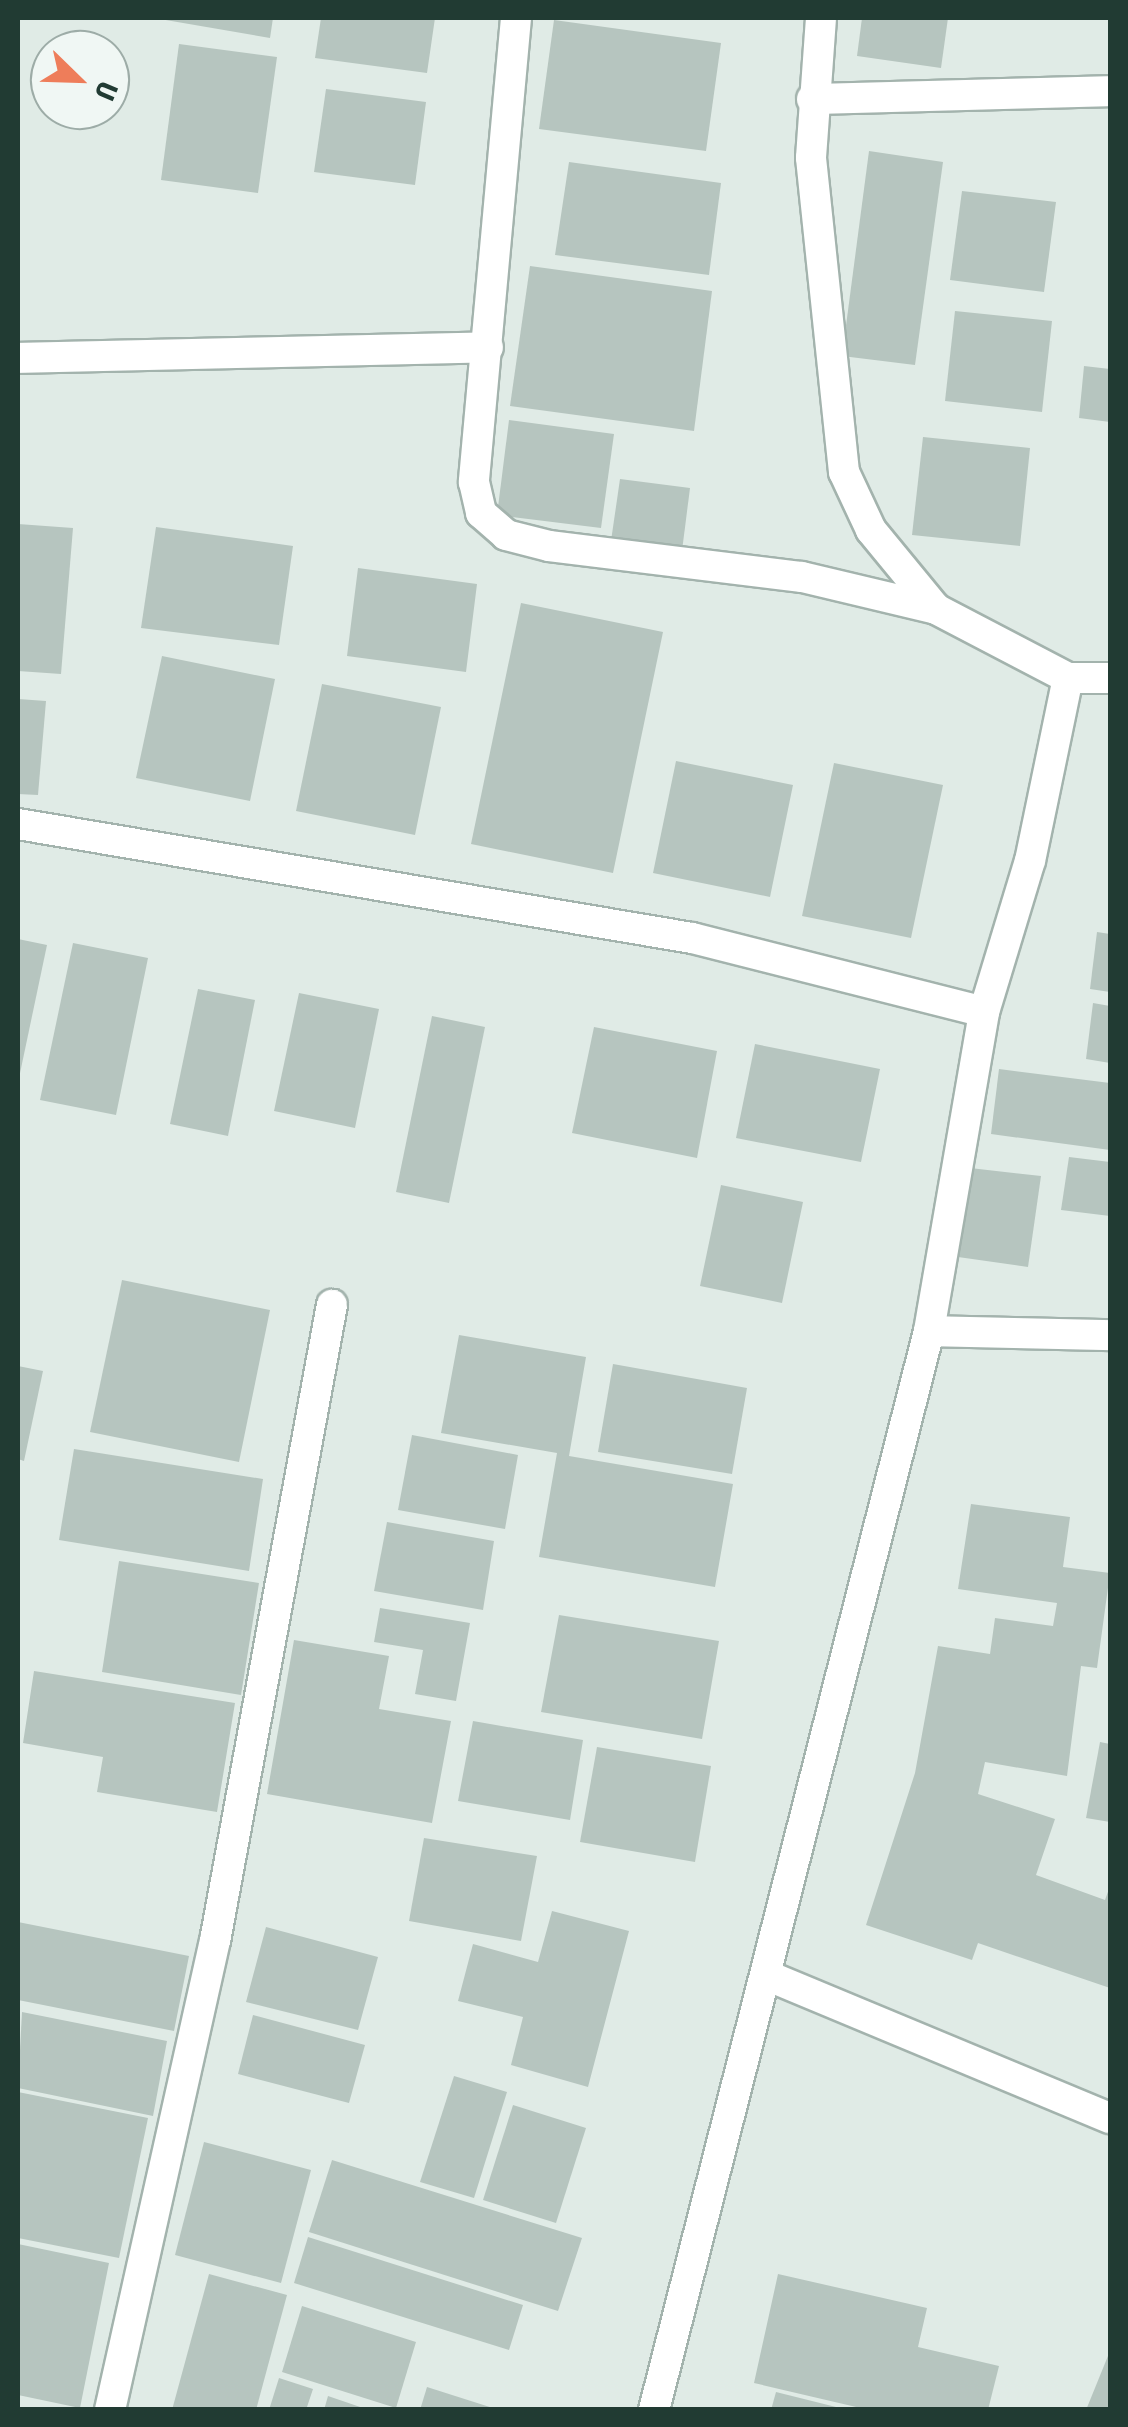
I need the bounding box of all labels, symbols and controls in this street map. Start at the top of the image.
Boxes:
north arrow [30,30,130,130]
text: U [88,77,125,105]

